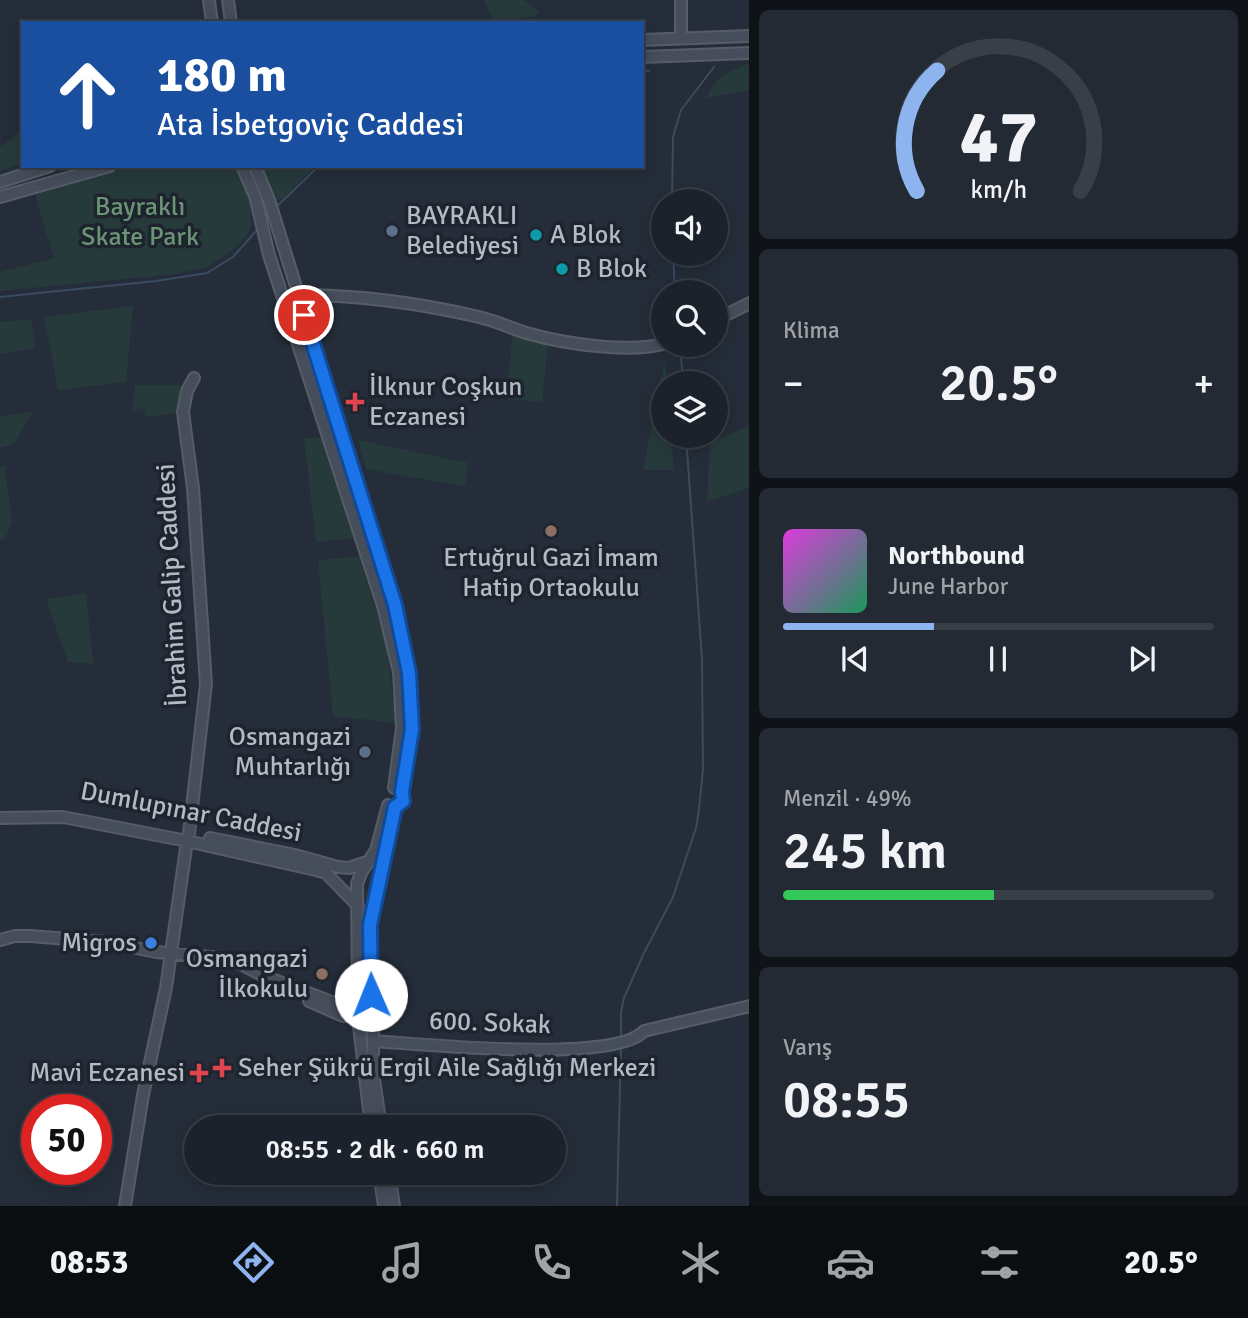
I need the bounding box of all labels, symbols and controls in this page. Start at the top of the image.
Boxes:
text: 180 m [157,45,287,105]
icon: ahead [42,49,133,140]
text: 47 [959,93,1038,182]
text: Ata İsbetgoviç Caddesi [157,105,464,144]
text: km/h [970,173,1027,204]
map controls [651,189,728,448]
button: sound [651,189,728,266]
park label: Bayraklı Skate Park [81,191,199,253]
place label: BAYRAKLI Belediyesi [406,200,519,262]
place label: A Blok [550,219,621,251]
marker: BAYRAKLI Belediyesi [384,223,400,239]
marker: A Blok [528,227,544,243]
place label: B Blok [576,253,647,285]
marker: B Blok [554,261,570,277]
button: search [651,280,728,357]
pin [274,285,334,345]
icon: arrive [285,296,323,334]
text: Klima [783,316,840,345]
text: 20.5° [939,351,1058,415]
text: − [783,360,804,407]
text: + [1193,360,1214,407]
place label: İlknur Coşkun Eczanesi [369,371,522,433]
button: layers [651,371,728,448]
marker: İlknur Coşkun Eczanesi [347,394,363,410]
street label: İbrahim Galip Caddesi [150,463,194,707]
marker: Ertuğrul Gazi İmam Hatip Ortaokulu [543,523,559,539]
text: Northbound [888,540,1025,572]
place label: Ertuğrul Gazi İmam Hatip Ortaokulu [443,542,659,604]
text: June Harbor [888,572,1008,601]
icon: previous [836,640,874,678]
icon: pause [979,640,1017,678]
icon: next [1123,640,1161,678]
place label: Osmangazi Muhtarlığı [229,721,351,783]
marker: Osmangazi Muhtarlığı [357,744,373,760]
street label: Dumlupınar Caddesi [78,775,304,849]
text: Menzil · 49% [783,784,912,813]
text: 245 km [783,819,947,883]
place label: Migros [61,927,137,959]
marker: Migros [143,935,159,951]
place label: Osmangazi İlkokulu [186,943,308,1005]
position arrow [334,958,408,1032]
marker: Osmangazi İlkokulu [314,966,330,982]
street label: 600. Sokak [429,1005,551,1041]
text: Varış [783,1033,832,1062]
place label: Seher Şükrü Ergil Aile Sağlığı Merkezi [238,1052,656,1084]
place label: Mavi Eczanesi [29,1057,185,1089]
marker: Seher Şükrü Ergil Aile Sağlığı Merkezi [212,1058,232,1078]
marker: Mavi Eczanesi [191,1065,207,1081]
text: 08:55 [783,1068,910,1132]
speed limit sign: 50 [21,1094,112,1185]
text: 08:55 · 2 dk · 660 m [266,1134,484,1166]
icon: directions [229,1238,278,1287]
icon: music [378,1238,427,1287]
icon: phone [527,1238,576,1287]
icon: climate [676,1238,725,1287]
icon: car [826,1238,875,1287]
icon: filters [975,1238,1024,1287]
text: 08:53 [50,1243,129,1282]
text: 20.5° [1124,1243,1198,1282]

